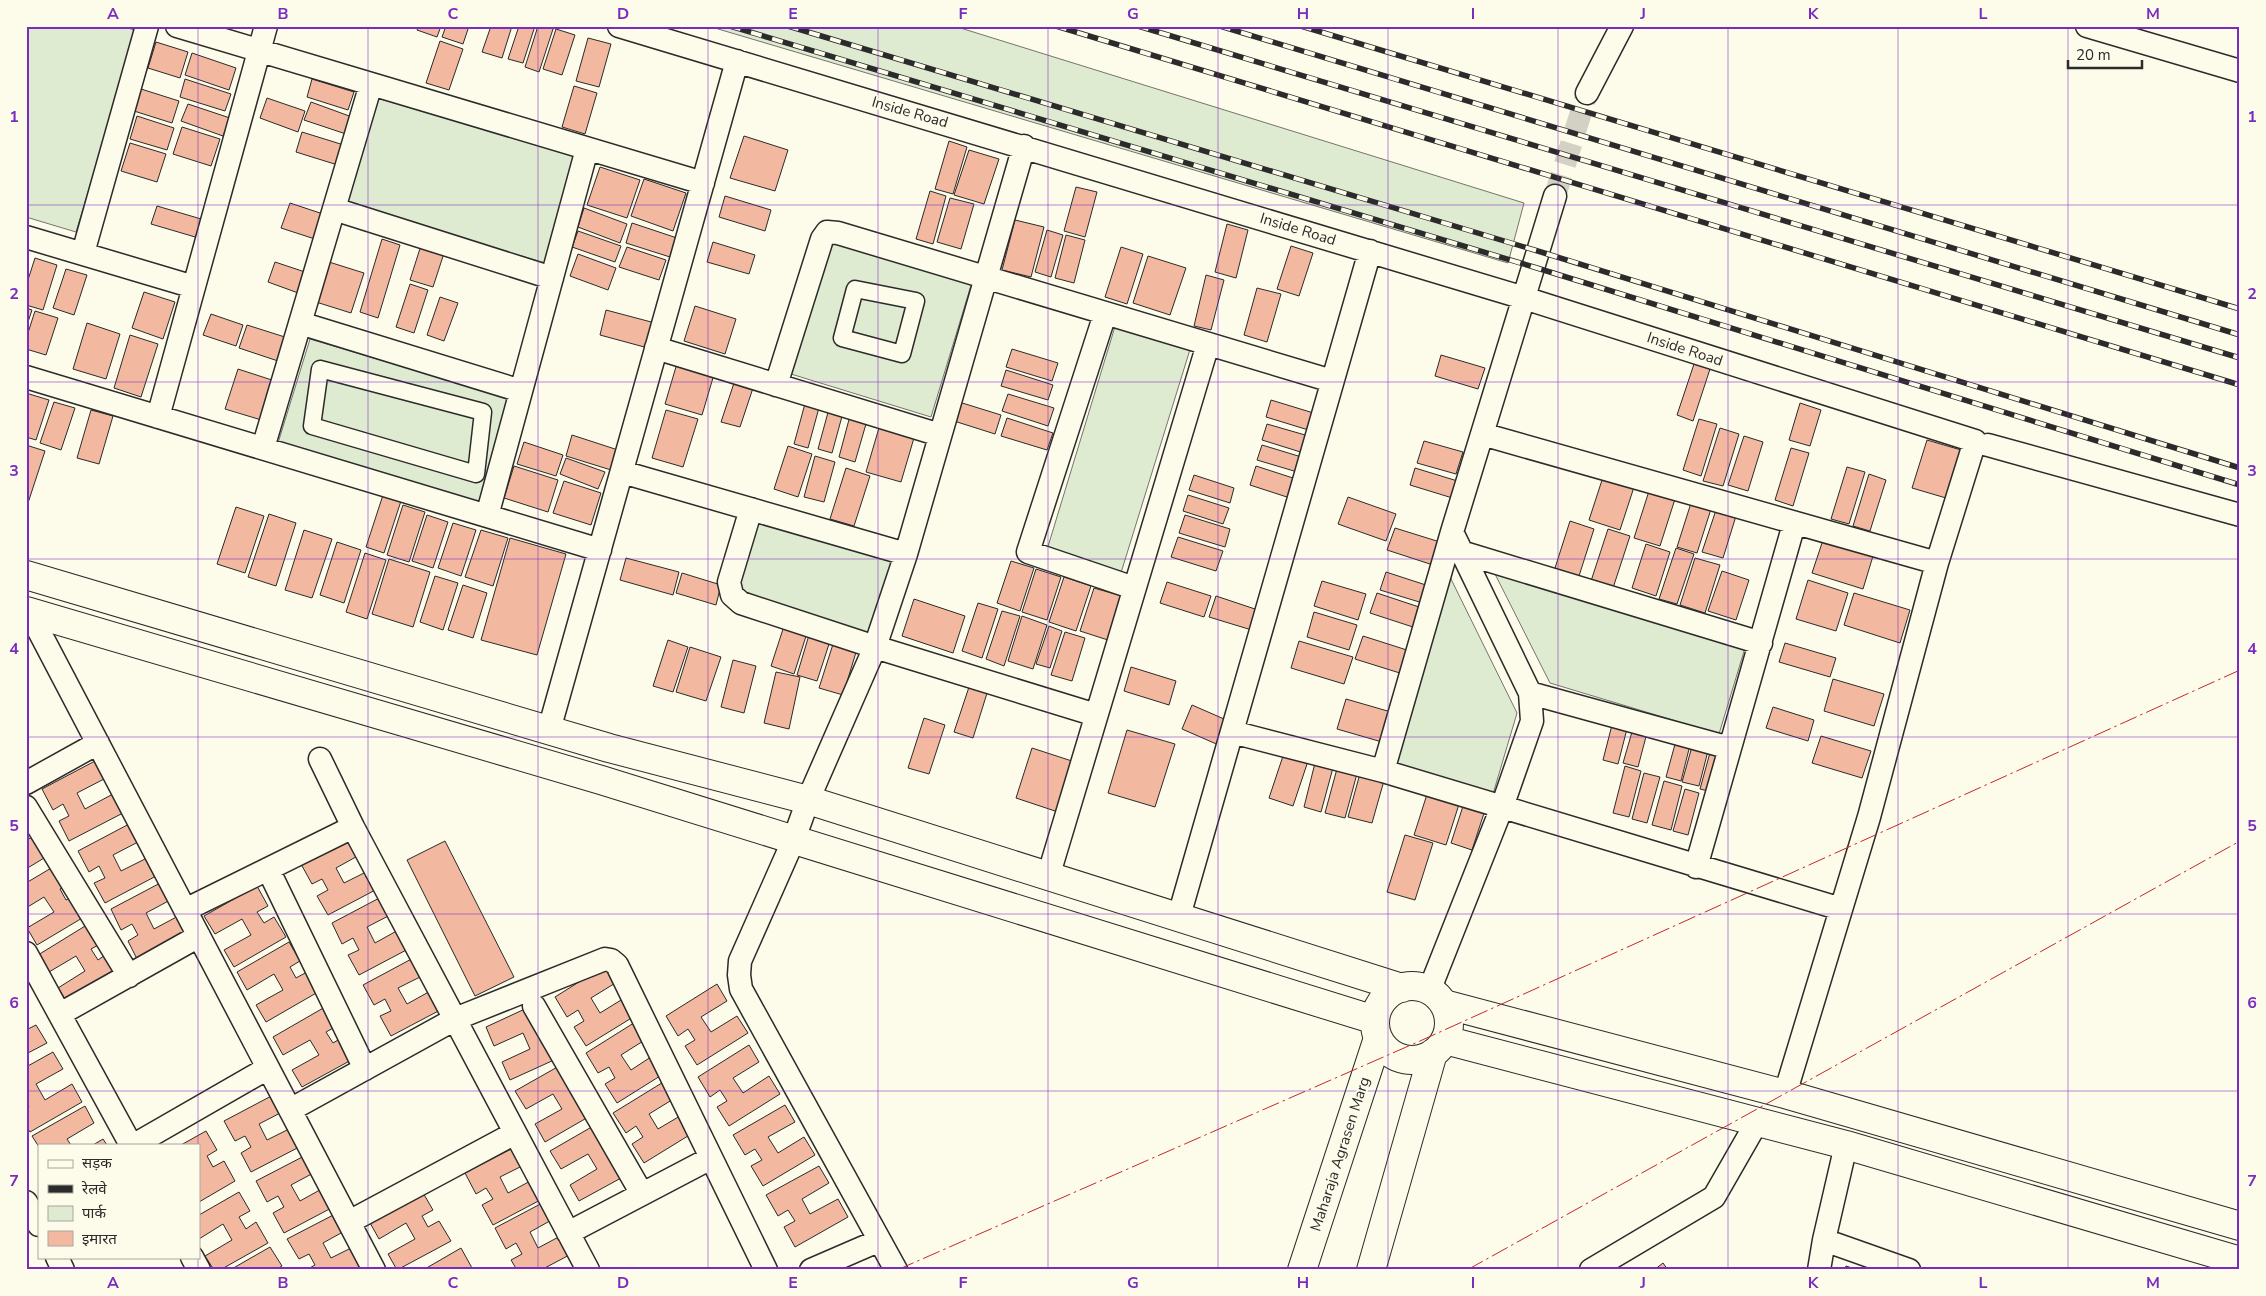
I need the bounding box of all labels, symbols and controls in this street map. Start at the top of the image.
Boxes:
text: A [107,3,119,25]
text: B [277,3,289,25]
text: C [448,3,459,25]
text: D [617,3,629,25]
text: E [788,3,798,25]
text: F [959,3,968,25]
text: G [1127,3,1139,25]
text: H [1297,3,1309,25]
text: I [1471,3,1475,25]
text: J [1639,3,1646,25]
text: K [1808,3,1820,25]
text: L [1979,3,1988,25]
text: M [2146,3,2160,25]
scale bar [2068,38,2142,70]
text: 20 m [2076,45,2111,65]
street label: Inside Road [869,92,951,132]
text: 1 [9,106,19,128]
text: 1 [2247,106,2257,128]
street label: Inside Road [1258,208,1338,250]
text: 2 [9,283,19,305]
text: 2 [2247,283,2257,305]
street label: Inside Road [1645,327,1725,371]
text: 3 [9,460,19,482]
text: 3 [2247,460,2257,482]
text: 4 [9,638,19,660]
text: 4 [2247,638,2257,660]
text: 5 [9,815,19,837]
text: 5 [2247,815,2257,837]
text: 6 [9,992,19,1014]
text: 6 [2247,992,2257,1014]
street label: Maharaja Agrasen Marg [1306,1074,1374,1234]
legend [38,1144,200,1258]
text: सड़क [82,1153,112,1173]
text: 7 [9,1170,19,1192]
text: 7 [2247,1170,2257,1192]
text: रेलवे [81,1179,107,1199]
text: पार्क [82,1203,106,1223]
text: इमारत [82,1229,117,1249]
text: A [107,1272,119,1294]
text: B [277,1272,289,1294]
text: C [448,1272,459,1294]
text: D [617,1272,629,1294]
text: E [788,1272,798,1294]
text: F [959,1272,968,1294]
text: G [1127,1272,1139,1294]
text: H [1297,1272,1309,1294]
text: I [1471,1272,1475,1294]
text: J [1639,1272,1646,1294]
text: K [1808,1272,1820,1294]
text: L [1979,1272,1988,1294]
text: M [2146,1272,2160,1294]

